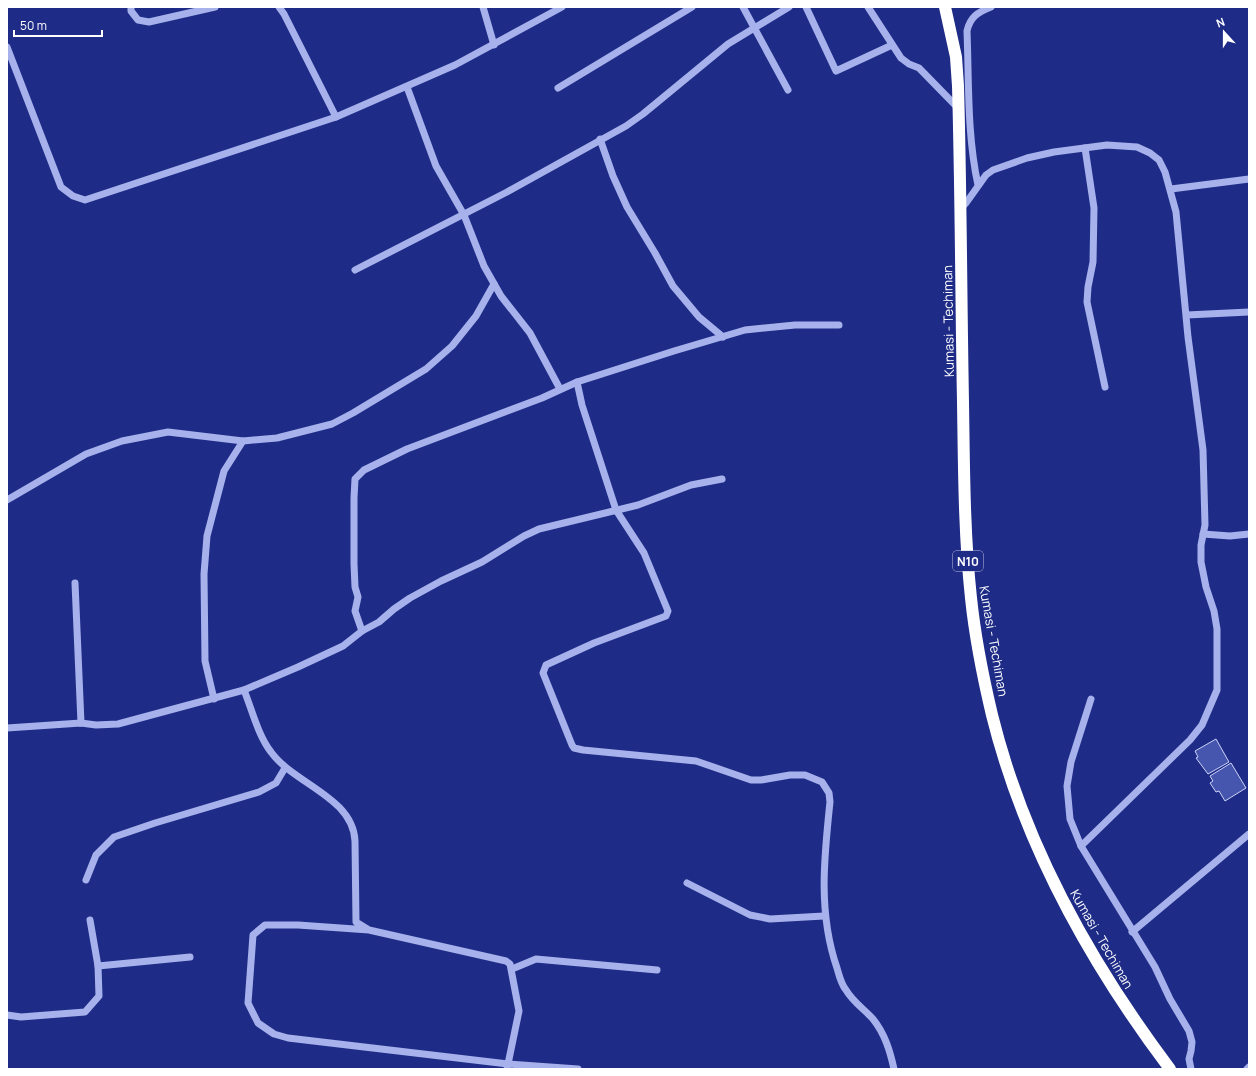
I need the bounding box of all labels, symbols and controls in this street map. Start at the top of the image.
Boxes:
scale bar [14,12,102,38]
north arrow [1204,12,1244,52]
text: N [1214,14,1227,31]
text: 50 m [20,17,47,34]
street label: Kumasi - Techiman [938,265,958,377]
road number: N10 [953,551,983,571]
street label: Kumasi - Techiman [975,584,1013,698]
street label: Kumasi - Techiman [1066,886,1138,992]

